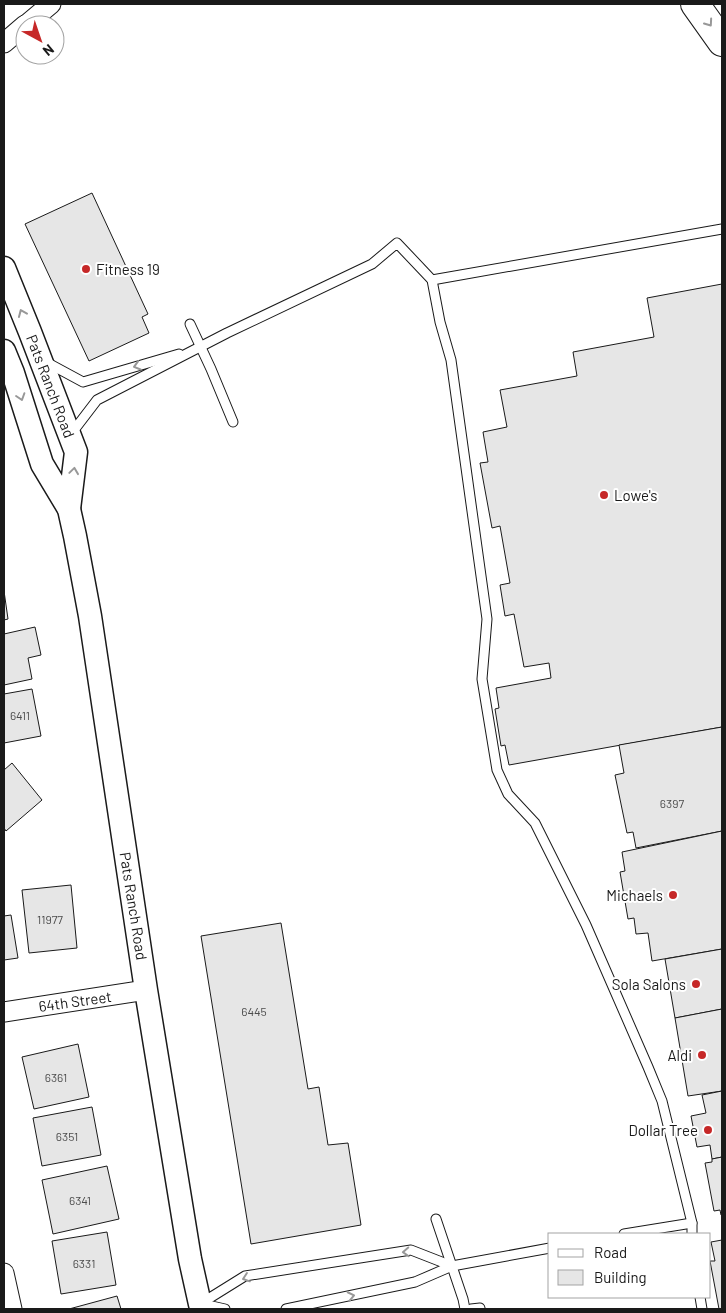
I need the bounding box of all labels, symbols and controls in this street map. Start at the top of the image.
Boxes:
north arrow [15,15,65,65]
one-way arrow [703,17,712,27]
text: N [40,41,58,60]
place label: Fitness 19 [96,260,160,278]
marker: Fitness 19 [80,263,92,275]
one-way arrow [18,309,29,318]
street label: Pats Ranch Road [23,332,79,440]
one-way arrow [134,361,142,371]
one-way arrow [15,392,25,401]
one-way arrow [68,467,78,476]
place label: Lowe's [614,486,657,504]
marker: Lowe's [598,489,610,501]
house number: 6411 [10,708,30,722]
house number: 6397 [660,796,684,810]
street label: Pats Ranch Road [117,851,151,961]
place label: Michaels [606,886,663,904]
marker: Michaels [667,889,679,901]
house number: 11977 [37,912,63,926]
place label: Sola Salons [612,975,686,993]
marker: Sola Salons [690,978,702,990]
street label: 64th Street [37,987,113,1015]
house number: 6445 [241,1004,267,1018]
place label: Aldi [667,1046,692,1064]
marker: Aldi [696,1049,708,1061]
house number: 6361 [45,1070,67,1084]
place label: Dollar Tree [628,1121,698,1139]
marker: Dollar Tree [702,1124,714,1136]
house number: 6351 [56,1129,78,1143]
house number: 6341 [69,1193,91,1207]
legend [548,1233,711,1298]
text: Road [594,1243,627,1261]
one-way arrow [402,1246,410,1257]
house number: 6331 [73,1256,95,1270]
text: Building [594,1268,647,1286]
one-way arrow [243,1272,251,1282]
one-way arrow [346,1291,355,1301]

